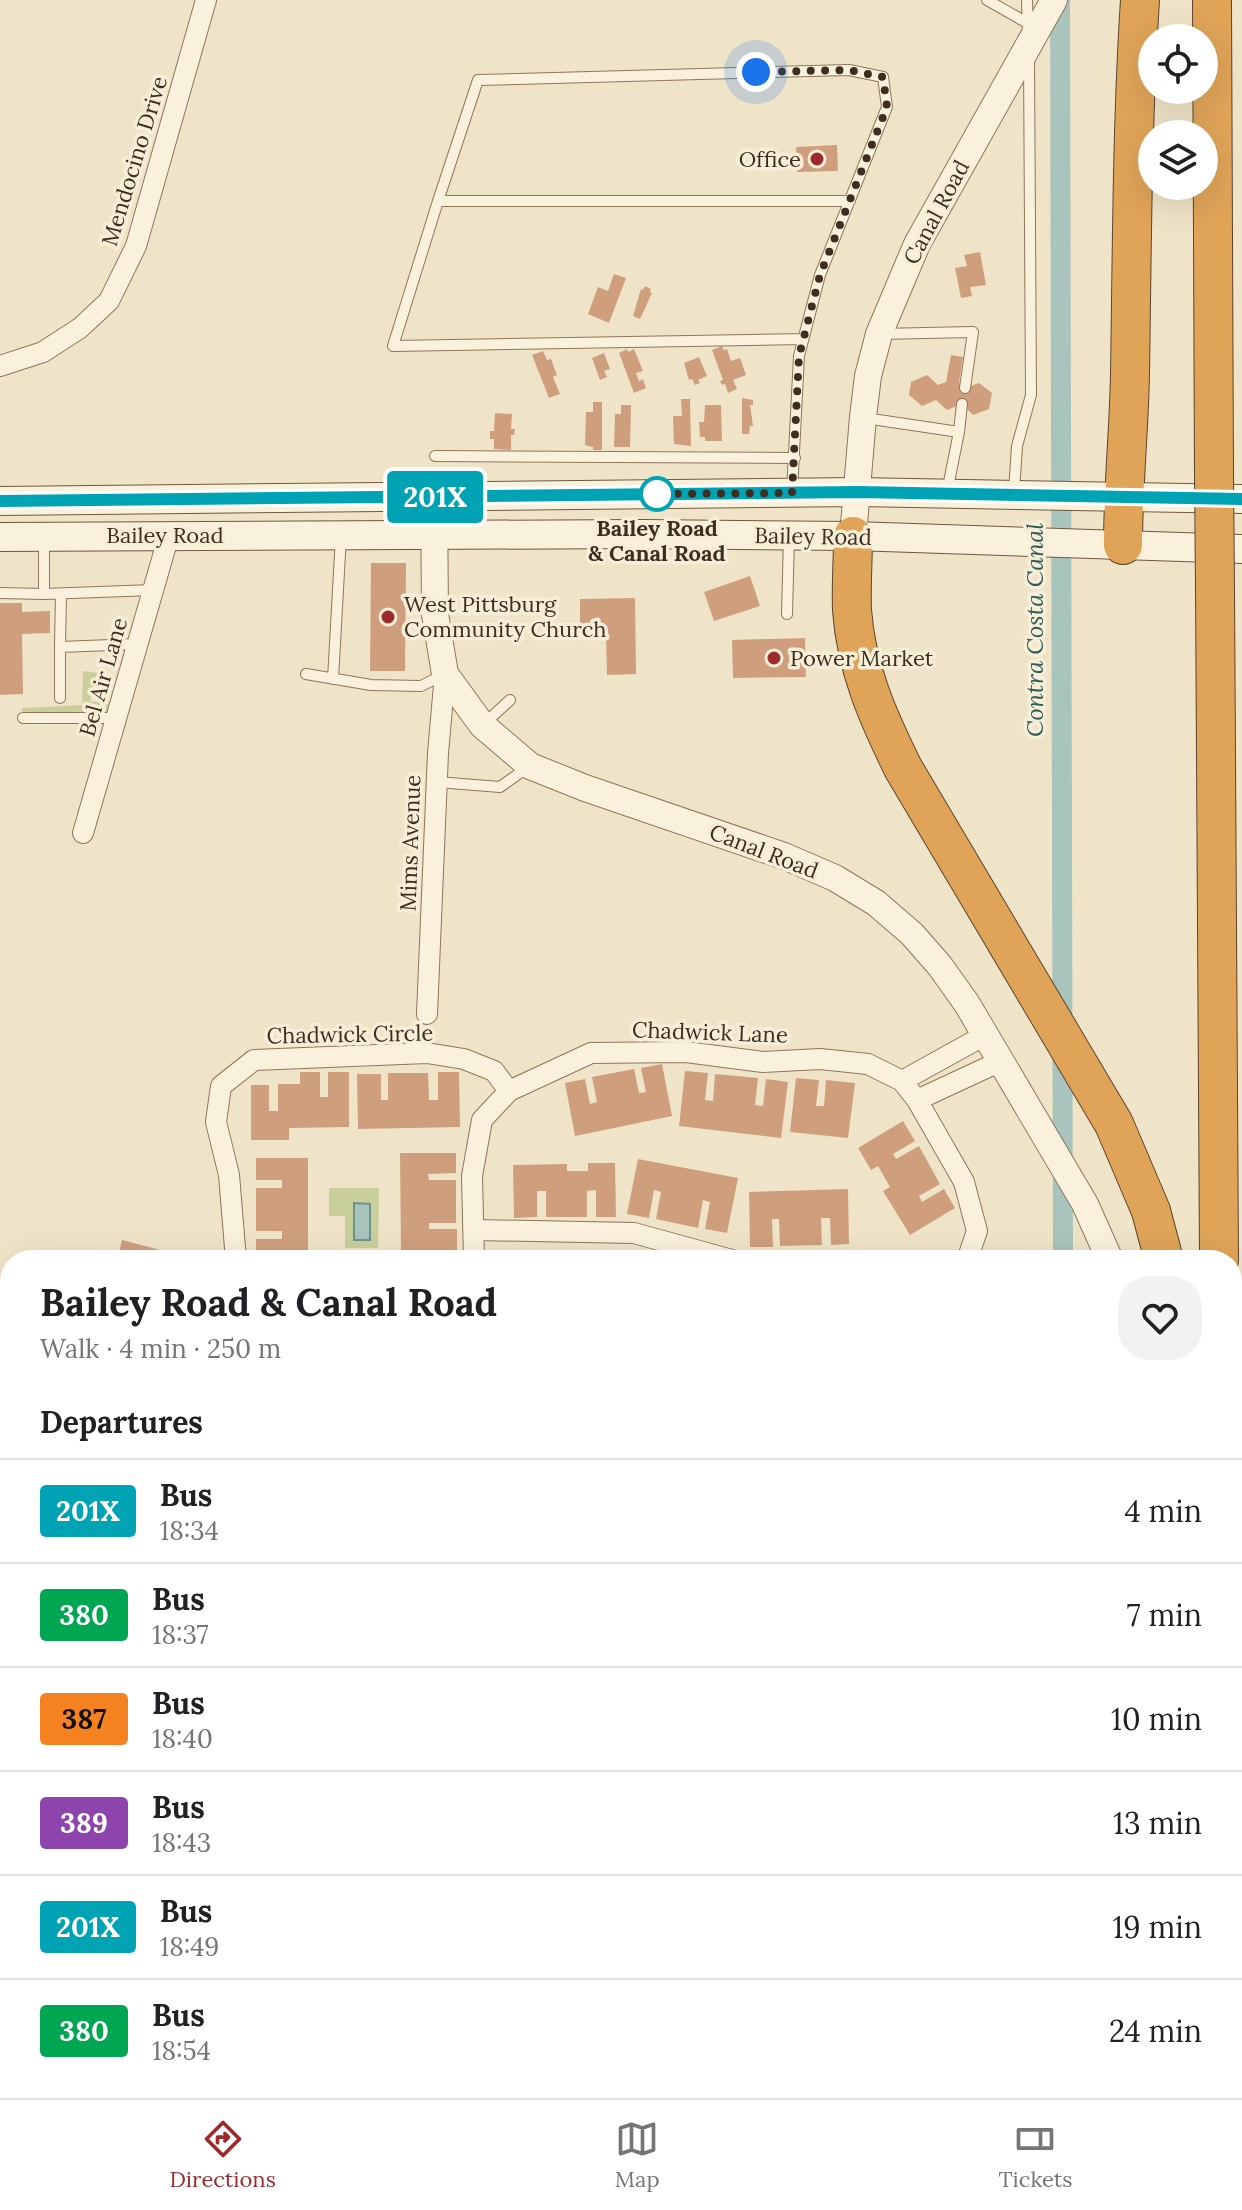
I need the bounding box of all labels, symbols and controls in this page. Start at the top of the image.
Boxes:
map controls [1138,24,1218,200]
button: locate [1138,24,1218,104]
your location [736,52,776,92]
street label: Mendocino Drive [95,73,173,249]
button: layers [1138,120,1218,200]
place label: Office [739,145,801,173]
marker: Office [808,150,826,168]
street label: Canal Road [897,155,975,269]
line badge: 201X [379,471,491,523]
marker: Bailey Road & Canal Road [640,477,674,511]
text: 201X [403,479,467,515]
place label: Bailey Road & Canal Road [588,514,726,567]
street label: Bailey Road [106,521,224,549]
street label: Bailey Road [754,521,872,551]
water label: Contra Costa Canal [1019,523,1050,737]
place label: West Pittsburg Community Church [404,590,607,643]
marker: West Pittsburg Community Church [379,608,397,626]
street label: Bel Air Lane [73,614,133,740]
place label: Power Market [790,644,934,672]
marker: Power Market [765,649,783,667]
street label: Mims Avenue [394,774,426,912]
street label: Canal Road [706,817,822,885]
street label: Chadwick Lane [632,1015,788,1049]
street label: Chadwick Circle [266,1019,434,1049]
button: heart [1118,1276,1202,1360]
text: Bailey Road & Canal Road [40,1278,497,1326]
text: Walk · 4 min · 250 m [40,1332,281,1365]
text: Departures [40,1403,203,1441]
text: Bus [160,1476,212,1514]
text: 4 min [1124,1492,1202,1530]
text: 201X [56,1493,120,1529]
text: 18:34 [160,1514,219,1547]
text: Bus [152,1580,205,1618]
text: 7 min [1127,1596,1202,1634]
text: 380 [59,1597,109,1633]
text: 18:37 [152,1618,208,1651]
text: Bus [152,1684,205,1722]
text: 10 min [1111,1700,1202,1738]
text: 387 [62,1701,106,1737]
text: 18:40 [152,1722,213,1755]
text: Bus [152,1788,205,1826]
text: 13 min [1113,1804,1202,1842]
text: 389 [60,1805,108,1841]
text: 18:43 [152,1826,211,1859]
text: Bus [160,1892,212,1930]
text: 19 min [1112,1908,1202,1946]
text: 201X [56,1909,120,1945]
text: 18:49 [160,1930,219,1963]
text: Bus [152,1996,205,2034]
text: 24 min [1109,2012,1202,2050]
text: 380 [59,2013,109,2049]
text: 18:54 [152,2034,211,2067]
tab: Directions [169,2117,276,2193]
tab: Map [615,2117,660,2193]
tab: Tickets [998,2117,1073,2193]

